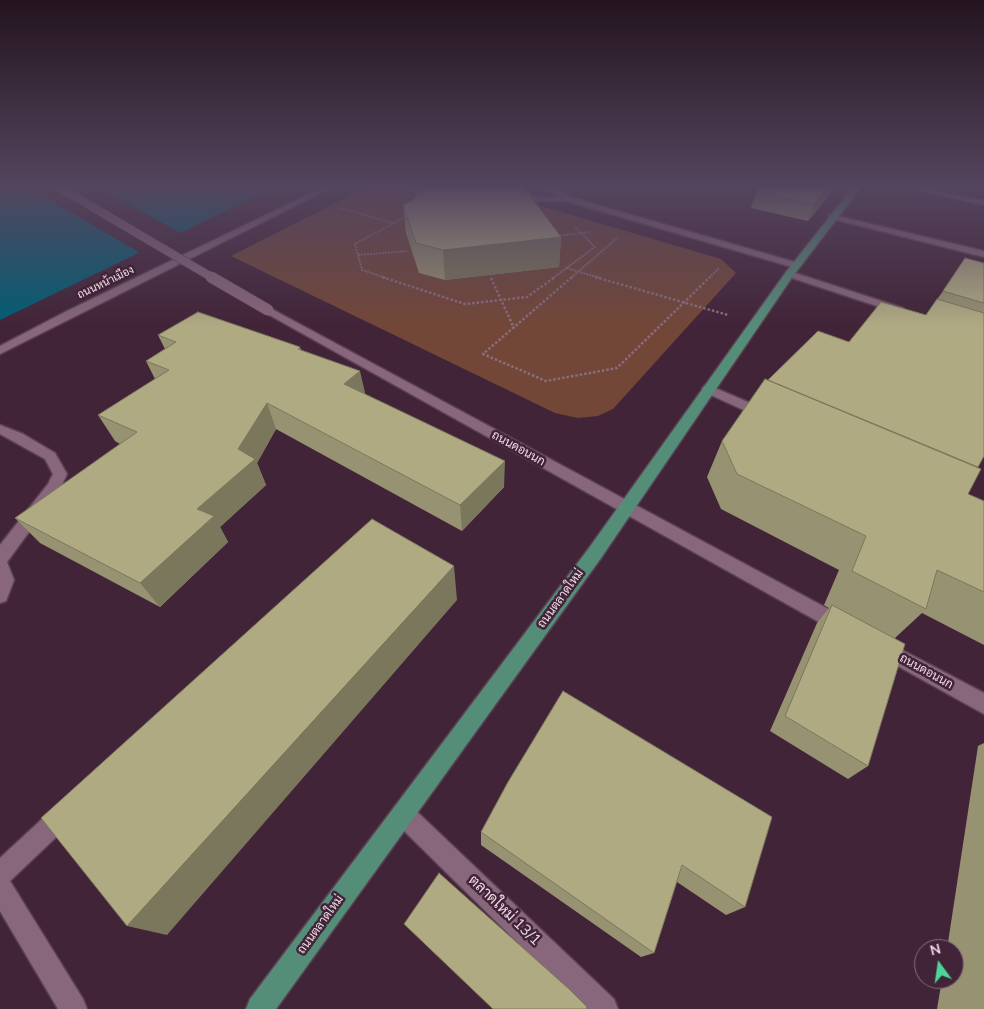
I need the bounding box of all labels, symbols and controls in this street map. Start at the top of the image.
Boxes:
street label: ถนนหน้าเมือง [76,264,136,302]
street label: ถนนดอนนก [489,428,547,470]
street label: ถนนตลาดใหม่ [535,567,587,631]
street label: ถนนดอนนก [897,651,955,693]
street label: ตลาดใหม่ 13/1 [464,872,544,950]
street label: ถนนตลาดใหม่ [295,893,347,957]
north arrow [914,939,964,989]
text: N [928,939,943,960]

